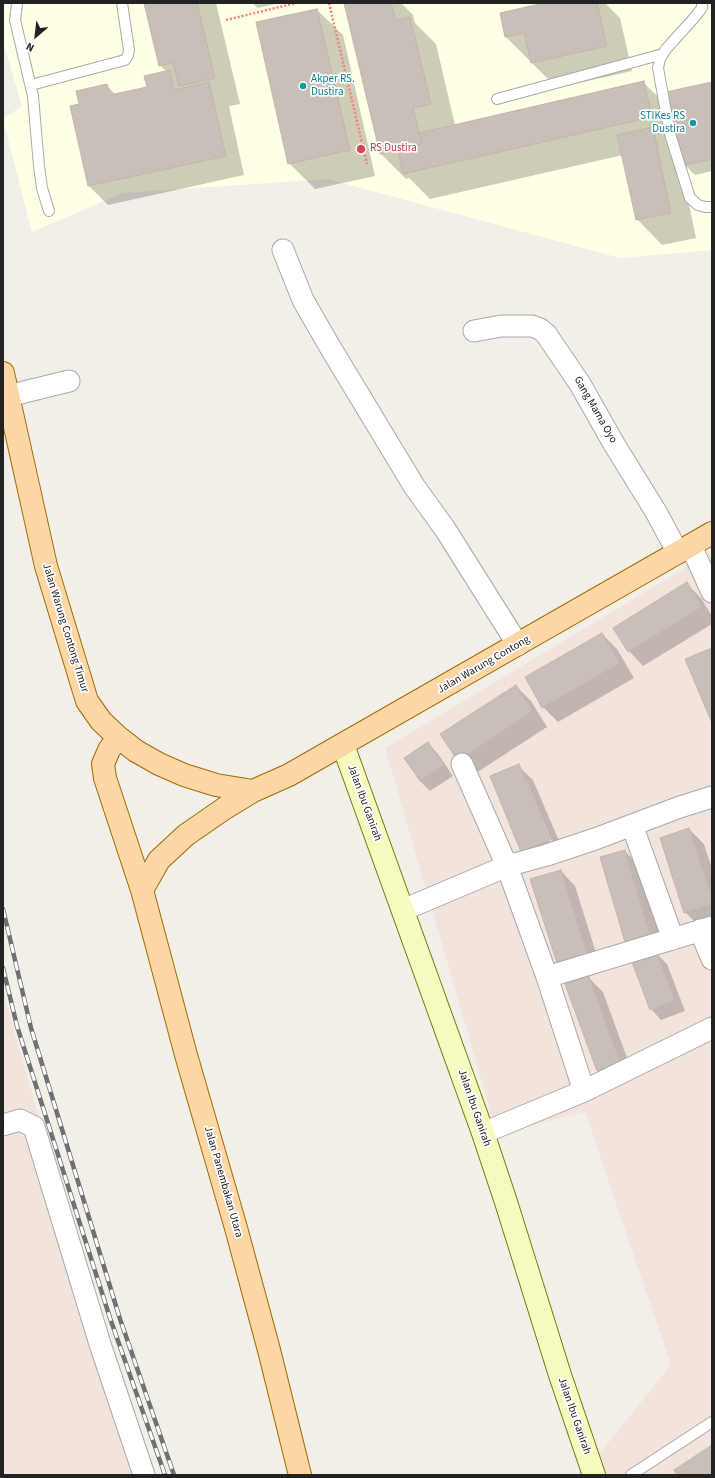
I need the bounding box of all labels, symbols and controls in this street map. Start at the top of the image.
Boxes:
north arrow [16,16,56,56]
text: N [23,39,37,55]
place label: Akper RS. Dustira [311,73,355,99]
marker: Akper RS. Dustira [298,81,308,91]
place label: STIKes RS Dustira [640,110,685,136]
marker: STIKes RS Dustira [688,118,698,128]
place label: RS Dustira [370,142,417,156]
marker: RS Dustira [355,143,367,155]
street label: Gang Mama Oyo [571,374,619,446]
street label: Jalan Warung Contong Timur [39,562,91,694]
street label: Jalan Warung Contong [436,633,532,697]
street label: Jalan Ibu Ganirah [344,763,384,843]
street label: Jalan Ibu Ganirah [455,1068,493,1148]
street label: Jalan Panembakan Utara [201,1125,245,1239]
street label: Jalan Ibu Ganirah [555,1376,593,1456]

